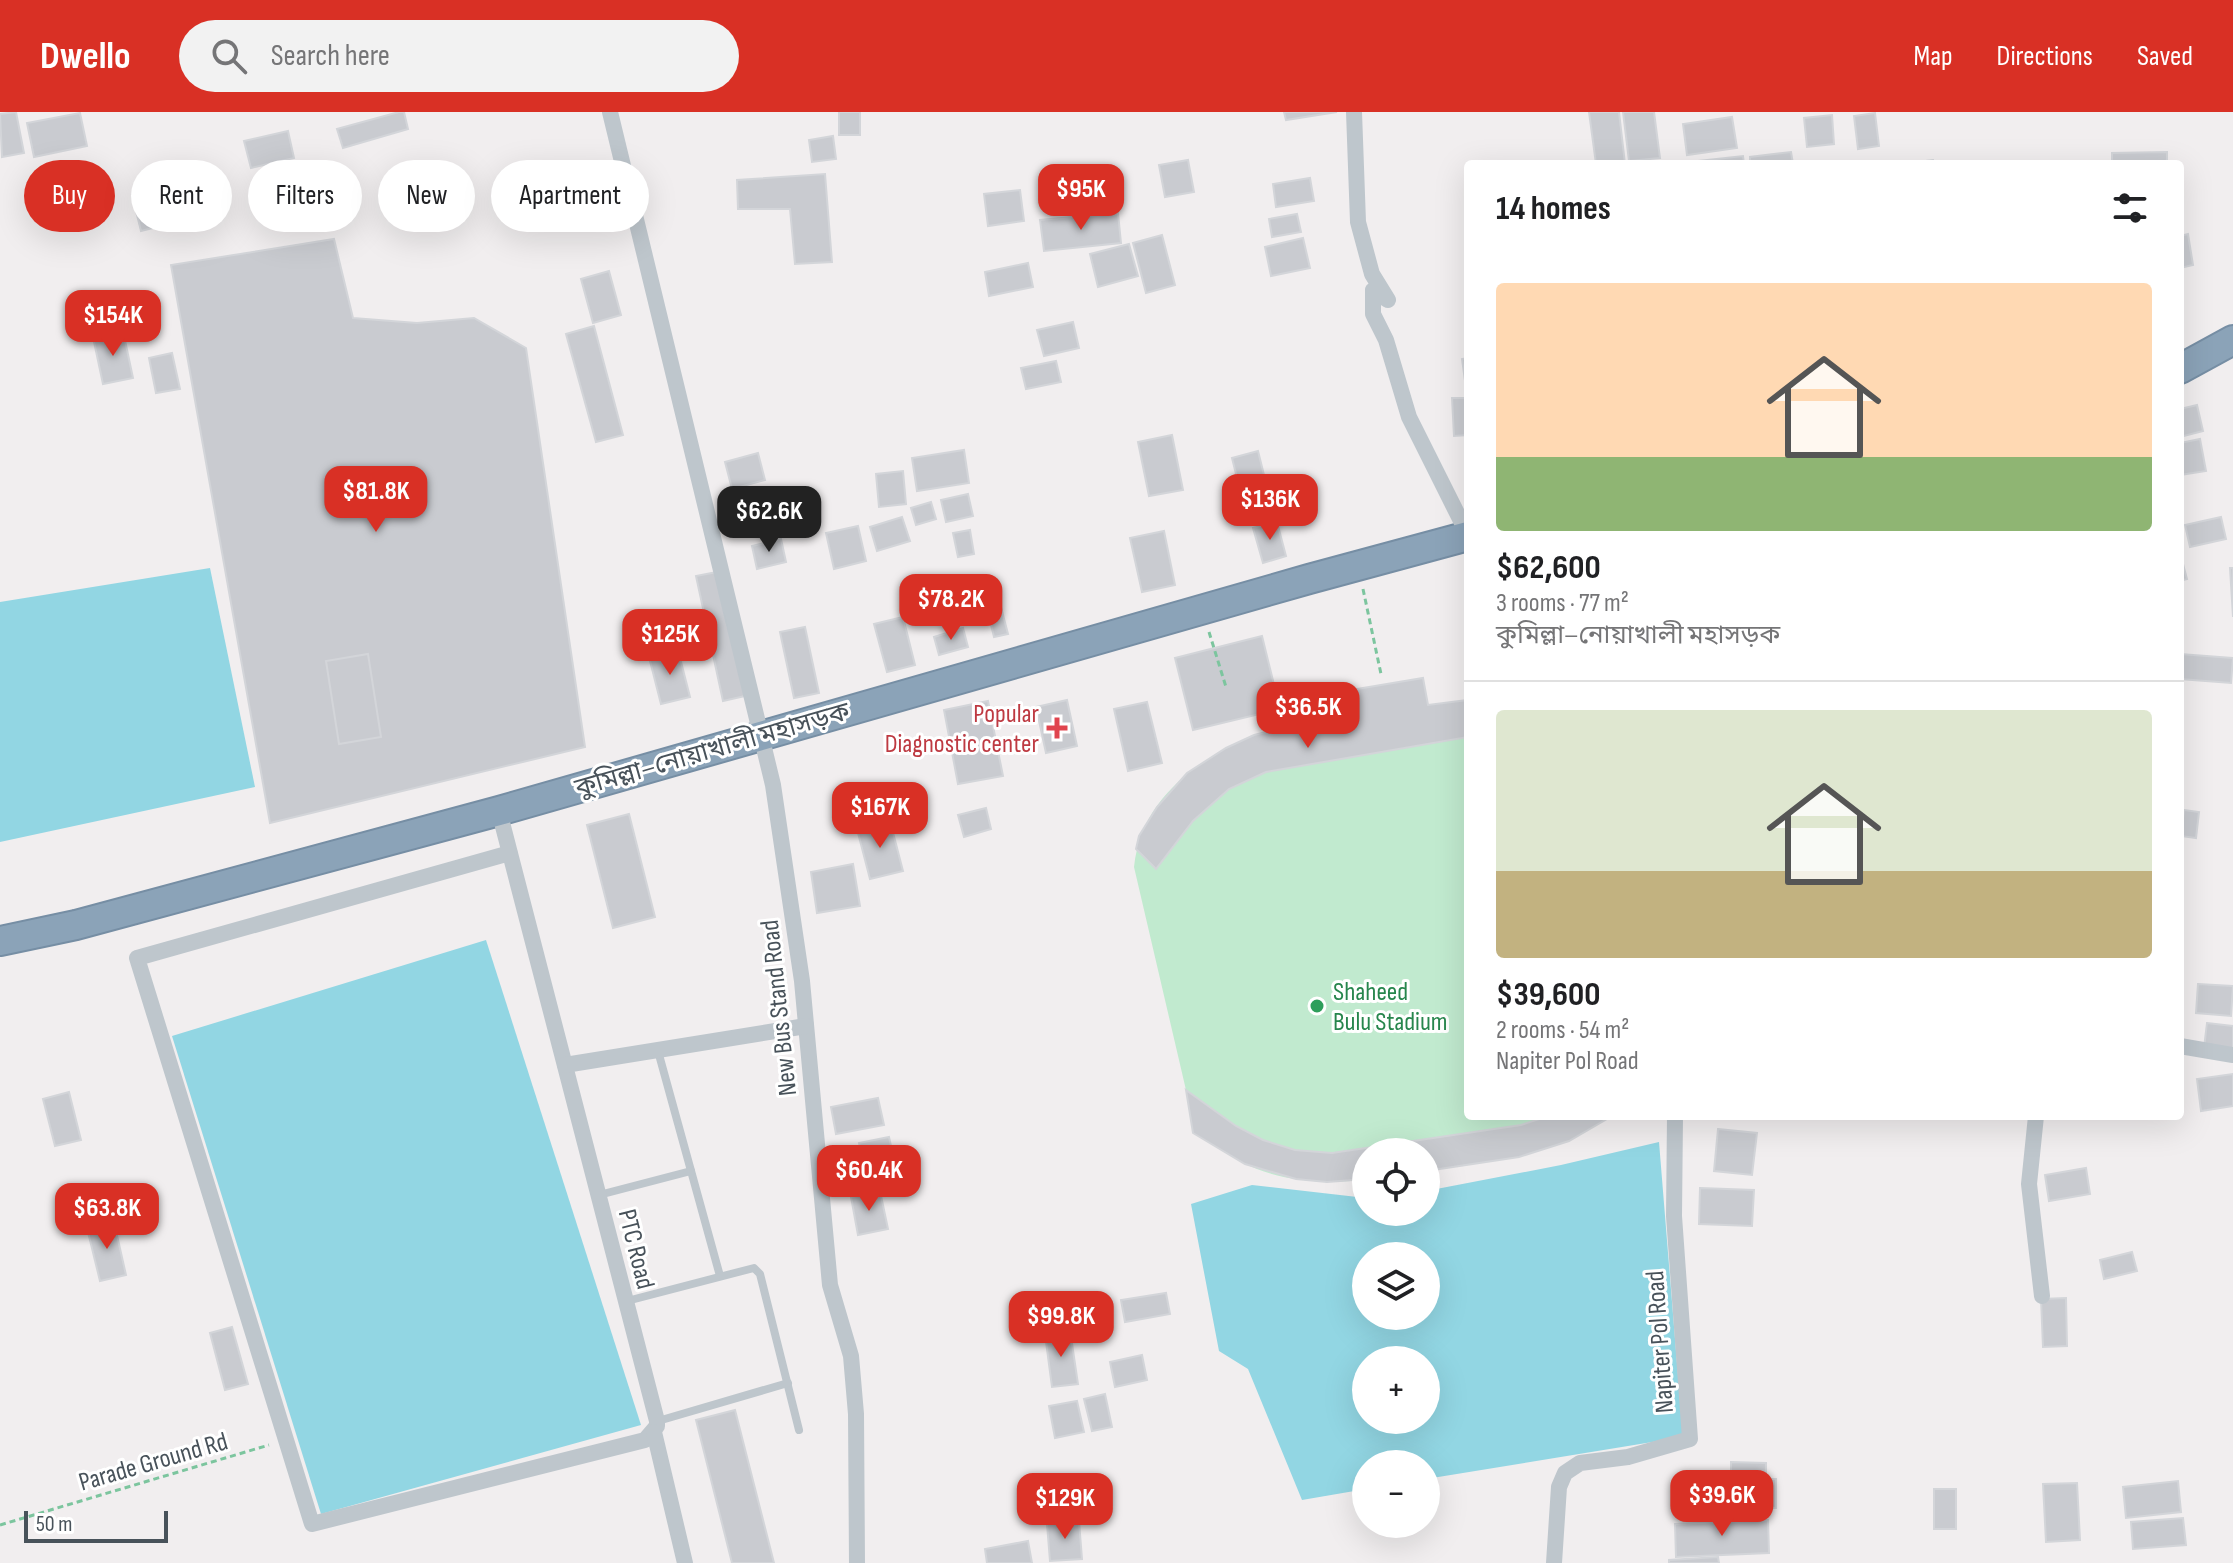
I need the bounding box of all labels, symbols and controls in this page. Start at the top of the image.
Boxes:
search box [179,20,739,92]
text: Dwello [40,34,131,79]
icon: search [207,34,251,78]
text: Search here [271,38,390,74]
text: Map [1914,40,1953,73]
text: Directions [1997,40,2093,73]
text: Saved [2137,40,2193,73]
chip: Buy [24,160,115,232]
chip: Rent [131,160,232,232]
chip: Filters [248,160,362,232]
chip: New [378,160,475,232]
chip: Apartment [491,160,649,232]
pin: $95K [1034,164,1128,232]
text: $95K [1056,174,1106,205]
icon: filters [2108,186,2152,230]
text: 14 homes [1496,188,1611,229]
pin: $154K [57,290,169,358]
text: $154K [83,300,143,331]
icon: home [1752,335,1896,479]
pin: $81.8K [311,466,441,534]
pin: $136K [1214,474,1326,542]
text: $81.8K [342,476,410,507]
text: $136K [1240,484,1300,515]
pin: $62.6K [704,486,834,554]
text: $62.6K [735,496,803,527]
text: $62,600 [1496,547,1601,588]
pin: $78.2K [886,574,1016,642]
text: $78.2K [917,584,985,615]
text: 3 rooms · 77 m² [1496,588,1629,619]
pin: $125K [614,609,726,677]
text: $125K [640,619,700,650]
text: কুমিল্লা–নোয়াখালী মহাসড়ক [1496,620,1780,651]
pin: $36.5K [1243,682,1373,750]
text: $36.5K [1275,692,1341,723]
street label: কুমিল্লা–নোয়াখালী মহাসড়ক [571,696,854,805]
place label: Popular Diagnostic center [885,699,1040,760]
marker: Popular Diagnostic center [1046,717,1068,739]
icon: home [1752,762,1896,906]
pin: $167K [824,782,936,850]
text: $167K [850,792,910,823]
street label: New Bus Stand Road [755,918,804,1097]
text: $39,600 [1496,974,1600,1015]
place label: Shaheed Bulu Stadium [1333,977,1447,1038]
marker: Shaheed Bulu Stadium [1308,997,1326,1015]
text: 2 rooms · 54 m² [1496,1015,1629,1046]
text: Napiter Pol Road [1496,1046,1639,1077]
map controls [1352,1138,1440,1538]
button: locate [1352,1138,1440,1226]
pin: $60.4K [804,1145,934,1213]
text: $60.4K [835,1155,903,1186]
pin: $63.8K [42,1183,172,1251]
text: $63.8K [73,1193,141,1224]
street label: PTC Road [611,1206,660,1292]
button: layers [1352,1242,1440,1330]
street label: Napiter Pol Road [1640,1270,1681,1414]
pin: $99.8K [996,1291,1126,1359]
text: $99.8K [1027,1301,1095,1332]
button: + [1352,1346,1440,1434]
street label: Parade Ground Rd [75,1426,231,1498]
button: − [1352,1450,1440,1538]
pin: $39.6K [1657,1470,1787,1538]
pin: $129K [1009,1473,1121,1541]
text: $39.6K [1688,1480,1756,1511]
text: $129K [1035,1483,1095,1514]
scale bar [24,1507,168,1543]
text: 50 m [36,1511,72,1538]

